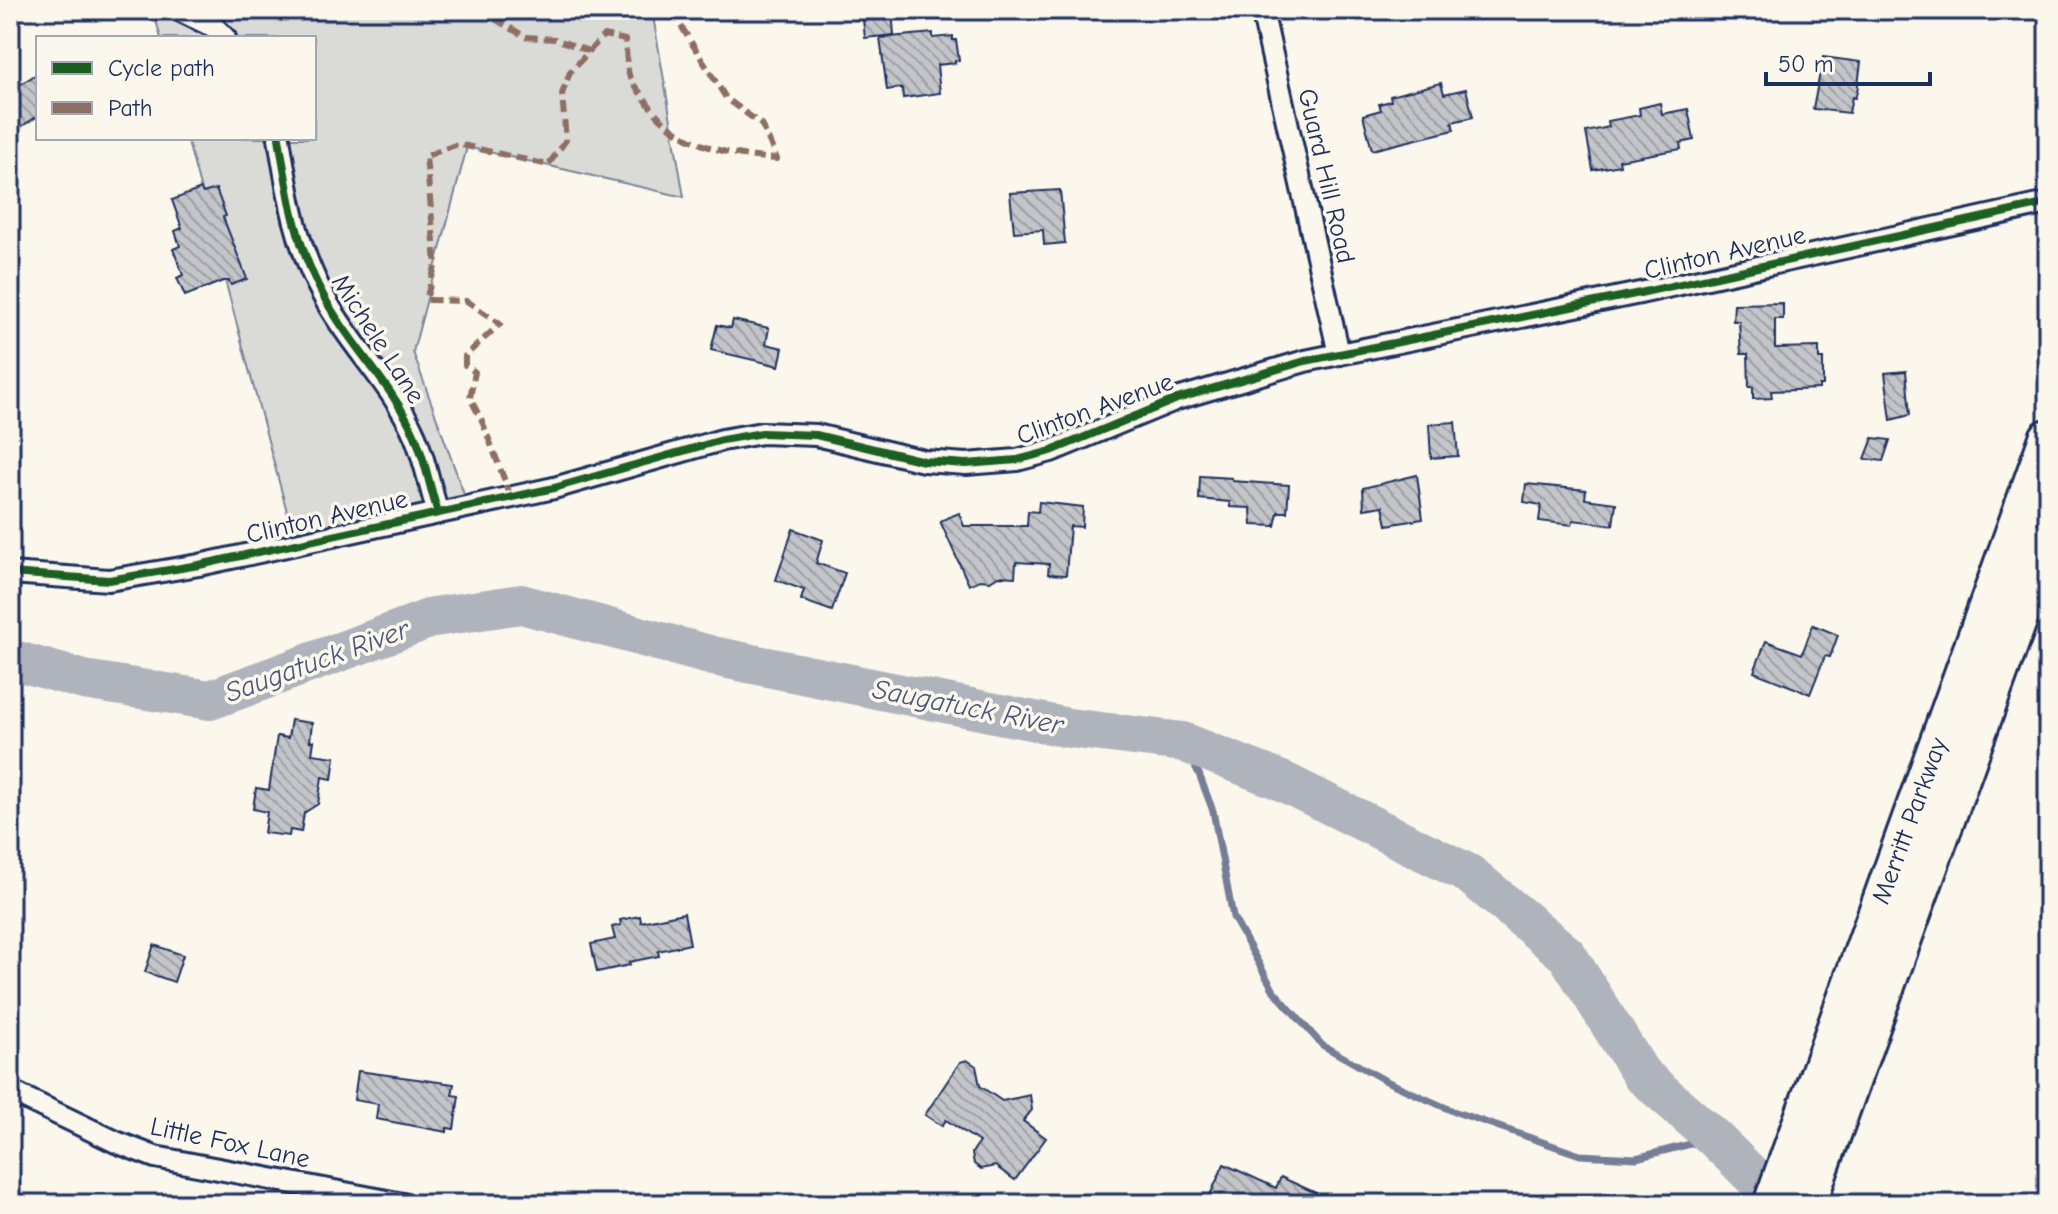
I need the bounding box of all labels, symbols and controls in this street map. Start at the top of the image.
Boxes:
legend [36,36,316,140]
scale bar [1766,36,1930,86]
text: 50 m [1778,50,1834,78]
text: Cycle path [108,54,215,82]
street label: Guard Hill Road [1291,86,1361,266]
text: Path [108,94,153,122]
street label: Clinton Avenue [1641,220,1809,286]
street label: Michele Lane [325,269,431,409]
street label: Clinton Avenue [1013,367,1177,451]
street label: Clinton Avenue [243,484,411,550]
water label: Saugatuck River [221,612,415,709]
water label: Saugatuck River [870,673,1068,742]
street label: Merritt Parkway [1866,733,1954,908]
street label: Little Fox Lane [148,1111,312,1175]

